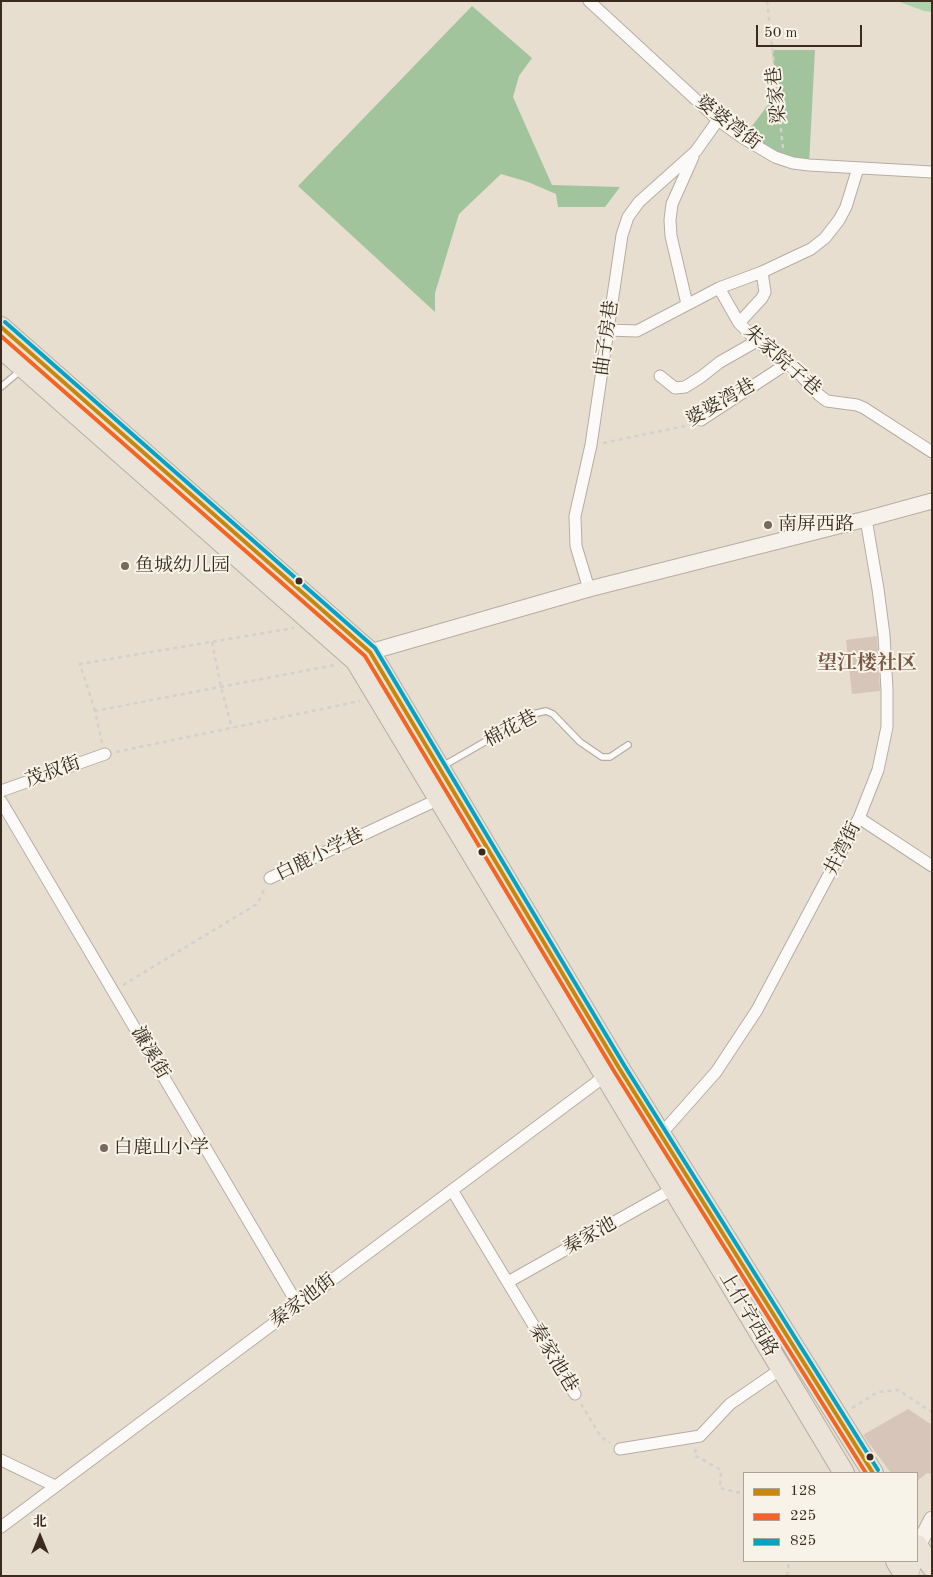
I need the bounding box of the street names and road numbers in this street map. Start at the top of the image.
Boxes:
street label: 梁家巷 [763,65,791,125]
street label: 婆婆湾街 [691,91,765,155]
street label: 曲子房巷 [590,299,624,377]
street label: 朱家院子巷 [739,321,825,401]
street label: 婆婆湾巷 [682,374,760,432]
street label: 棉花巷 [480,706,542,752]
street label: 茂叔街 [22,752,84,792]
street label: 井湾街 [820,818,866,880]
street label: 白鹿小学巷 [272,824,368,886]
street label: 濂溪街 [126,1023,174,1083]
street label: 秦家池 [560,1212,620,1260]
street label: 上什字西路 [714,1267,782,1361]
street label: 秦家池街 [266,1269,340,1333]
street label: 秦家池巷 [524,1320,582,1396]

